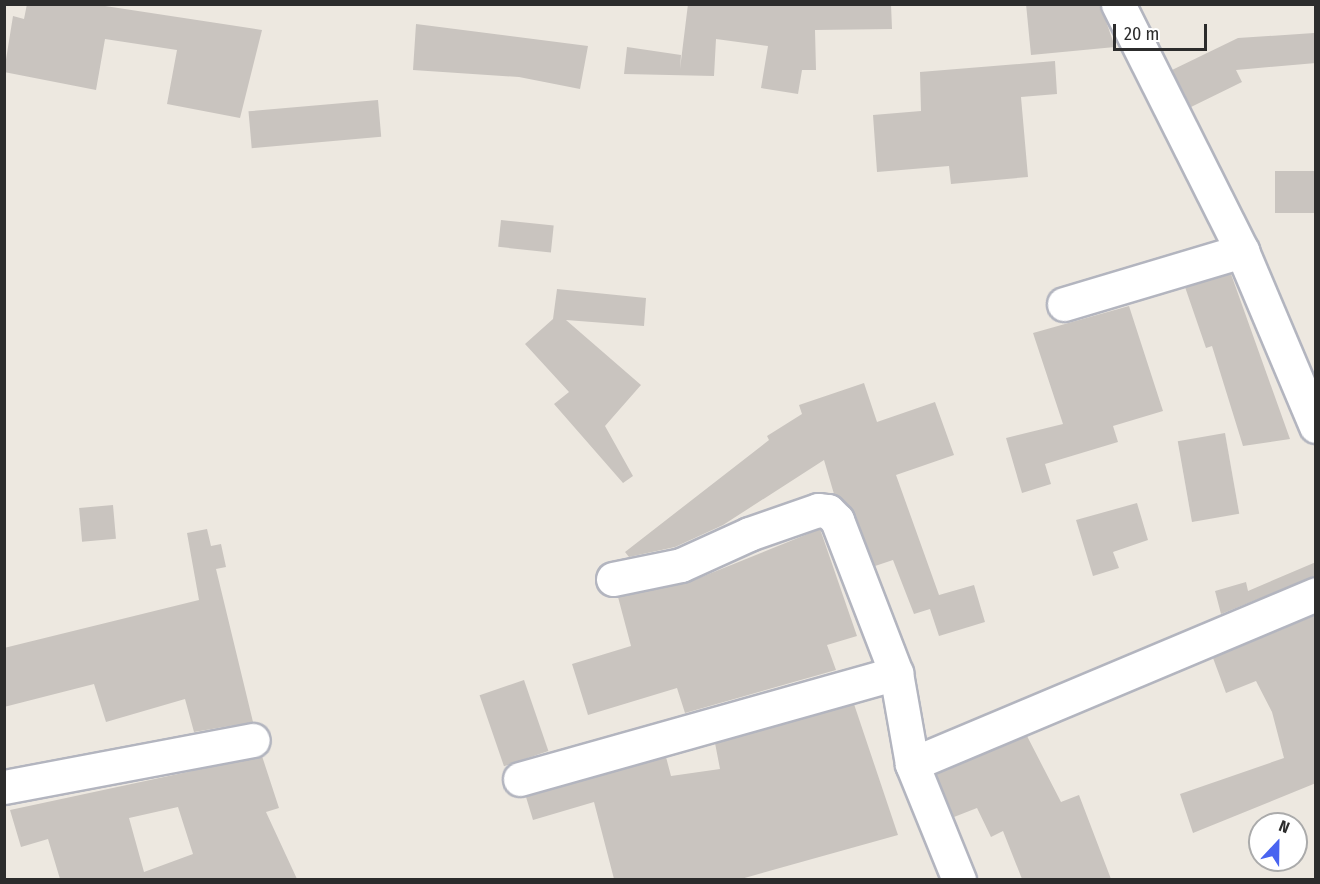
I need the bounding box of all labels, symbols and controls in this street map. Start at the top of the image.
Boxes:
scale bar [1116,12,1210,50]
text: 20 m [1124,23,1159,45]
north arrow [1248,812,1308,872]
text: N [1276,816,1292,837]

